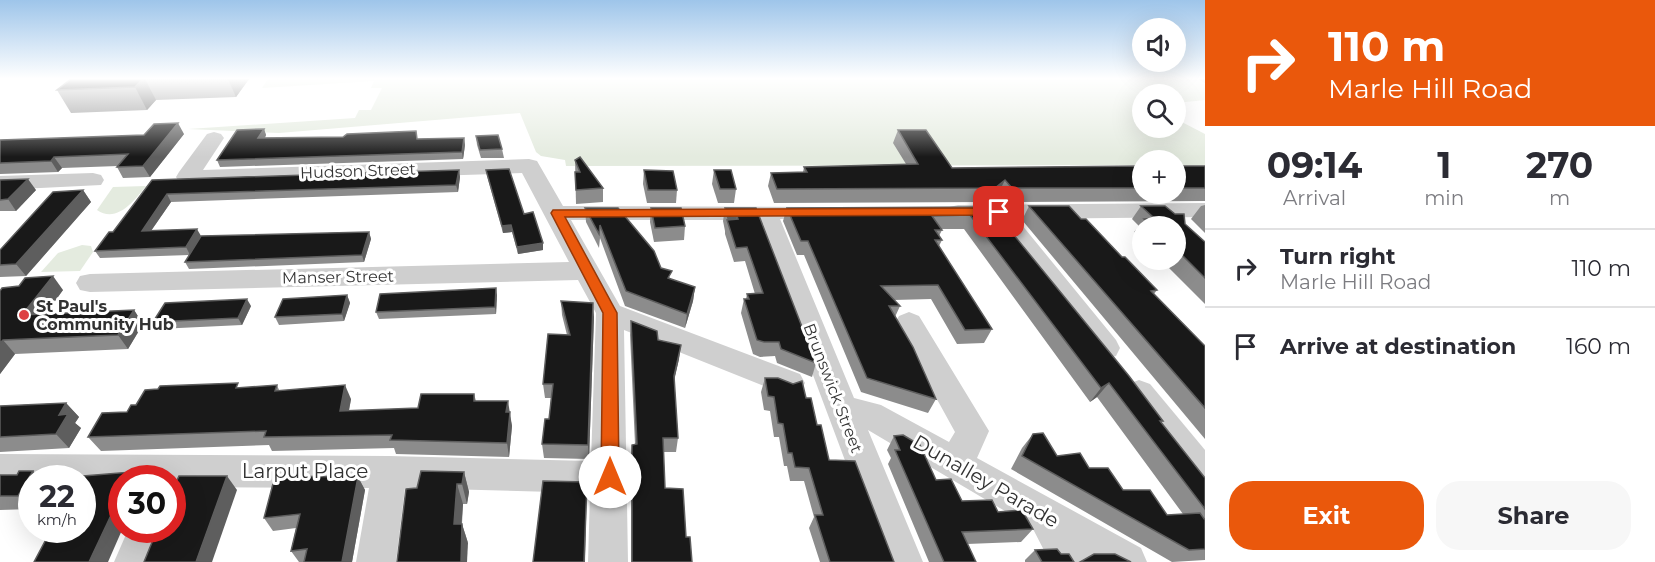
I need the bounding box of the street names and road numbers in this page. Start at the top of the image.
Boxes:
street label: Hudson Street [300,159,417,183]
street label: Manser Street [282,267,395,287]
street label: Brunswick Street [800,321,867,456]
street label: Dunalley Parade [909,429,1063,533]
street label: Larput Place [242,459,368,483]

